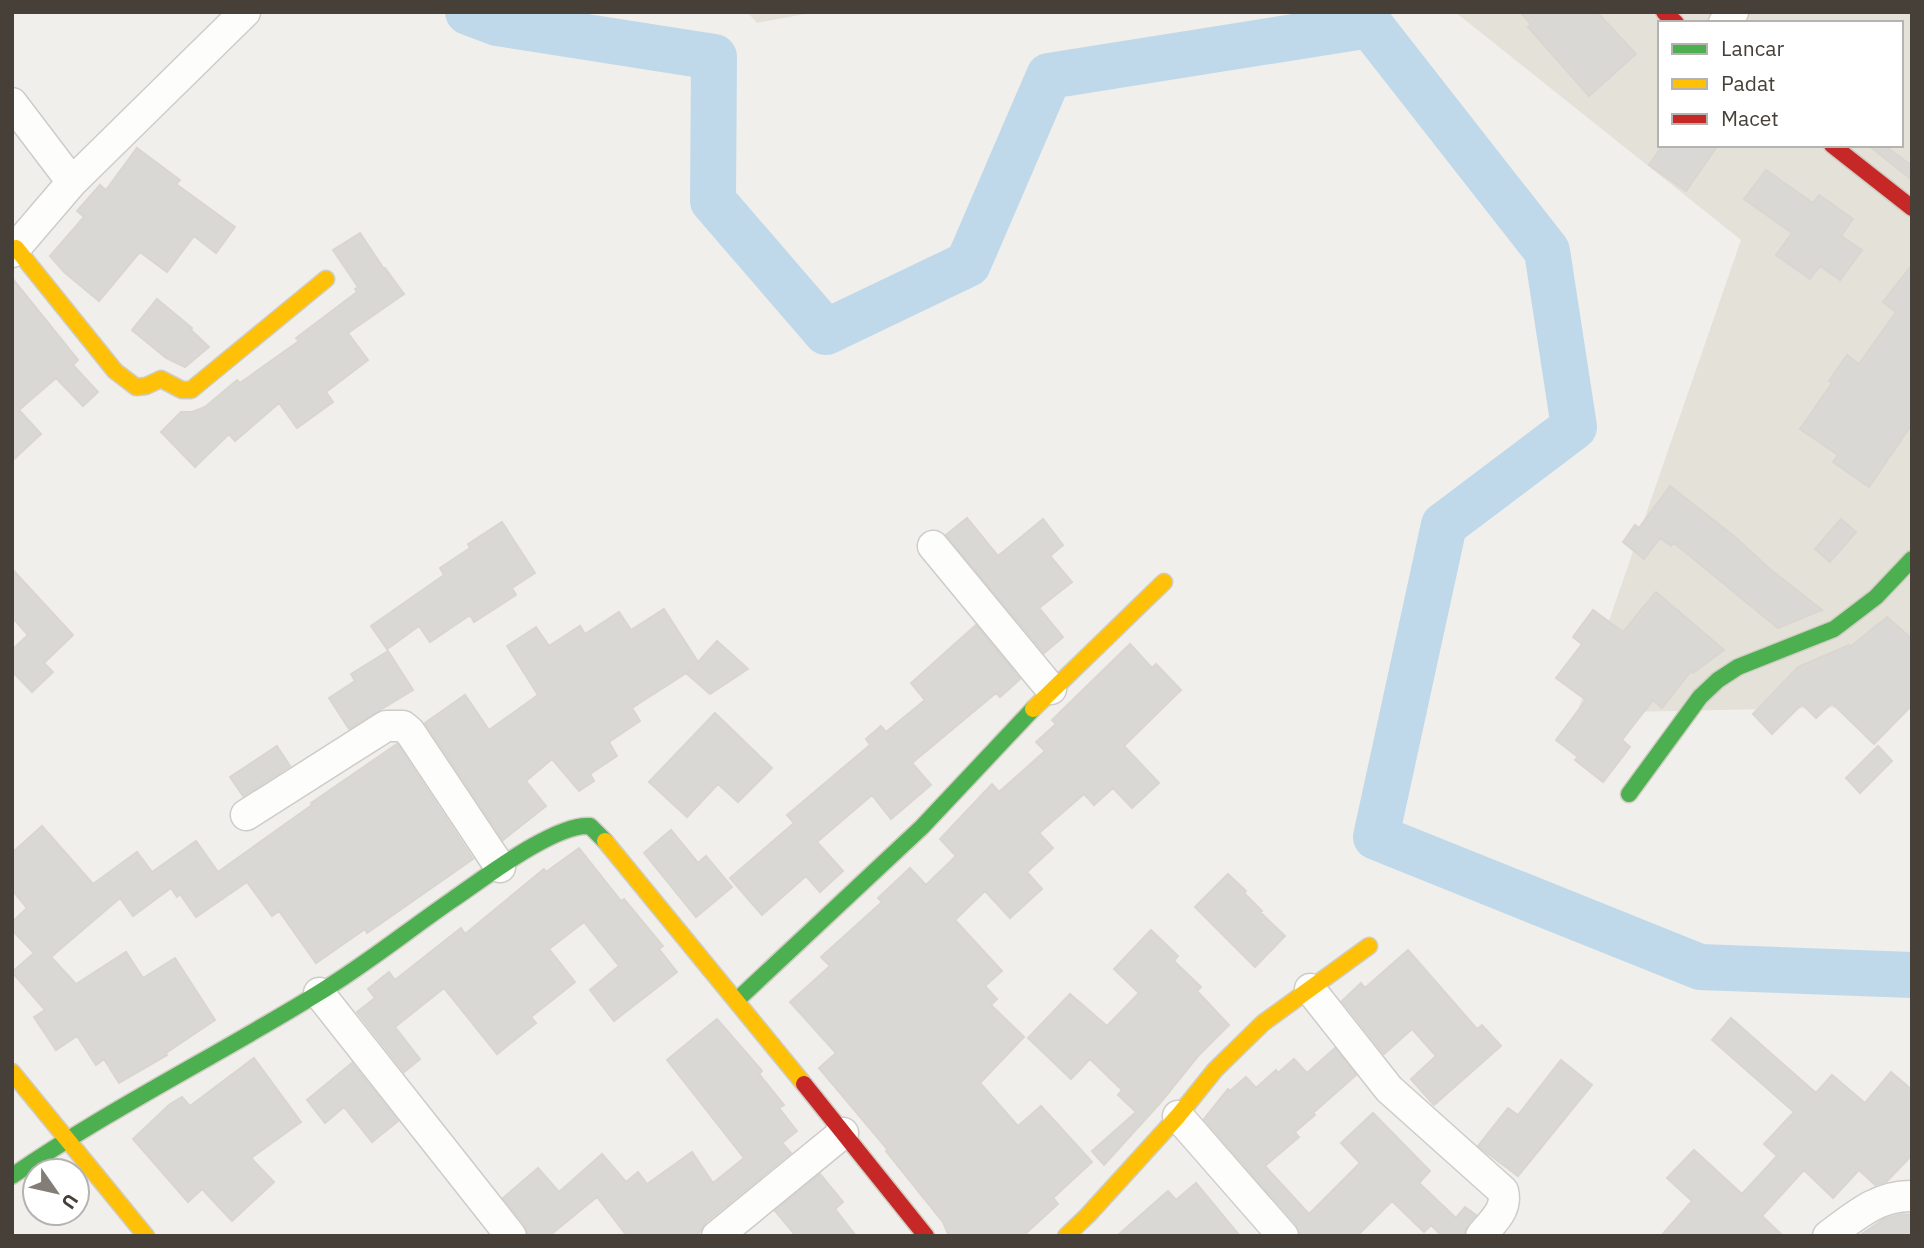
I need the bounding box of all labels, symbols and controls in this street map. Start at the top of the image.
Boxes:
legend [1658,21,1903,147]
text: Lancar [1721,34,1784,62]
text: Padat [1721,69,1776,97]
text: Macet [1721,104,1779,132]
north arrow [21,1157,91,1227]
text: U [56,1189,84,1214]

